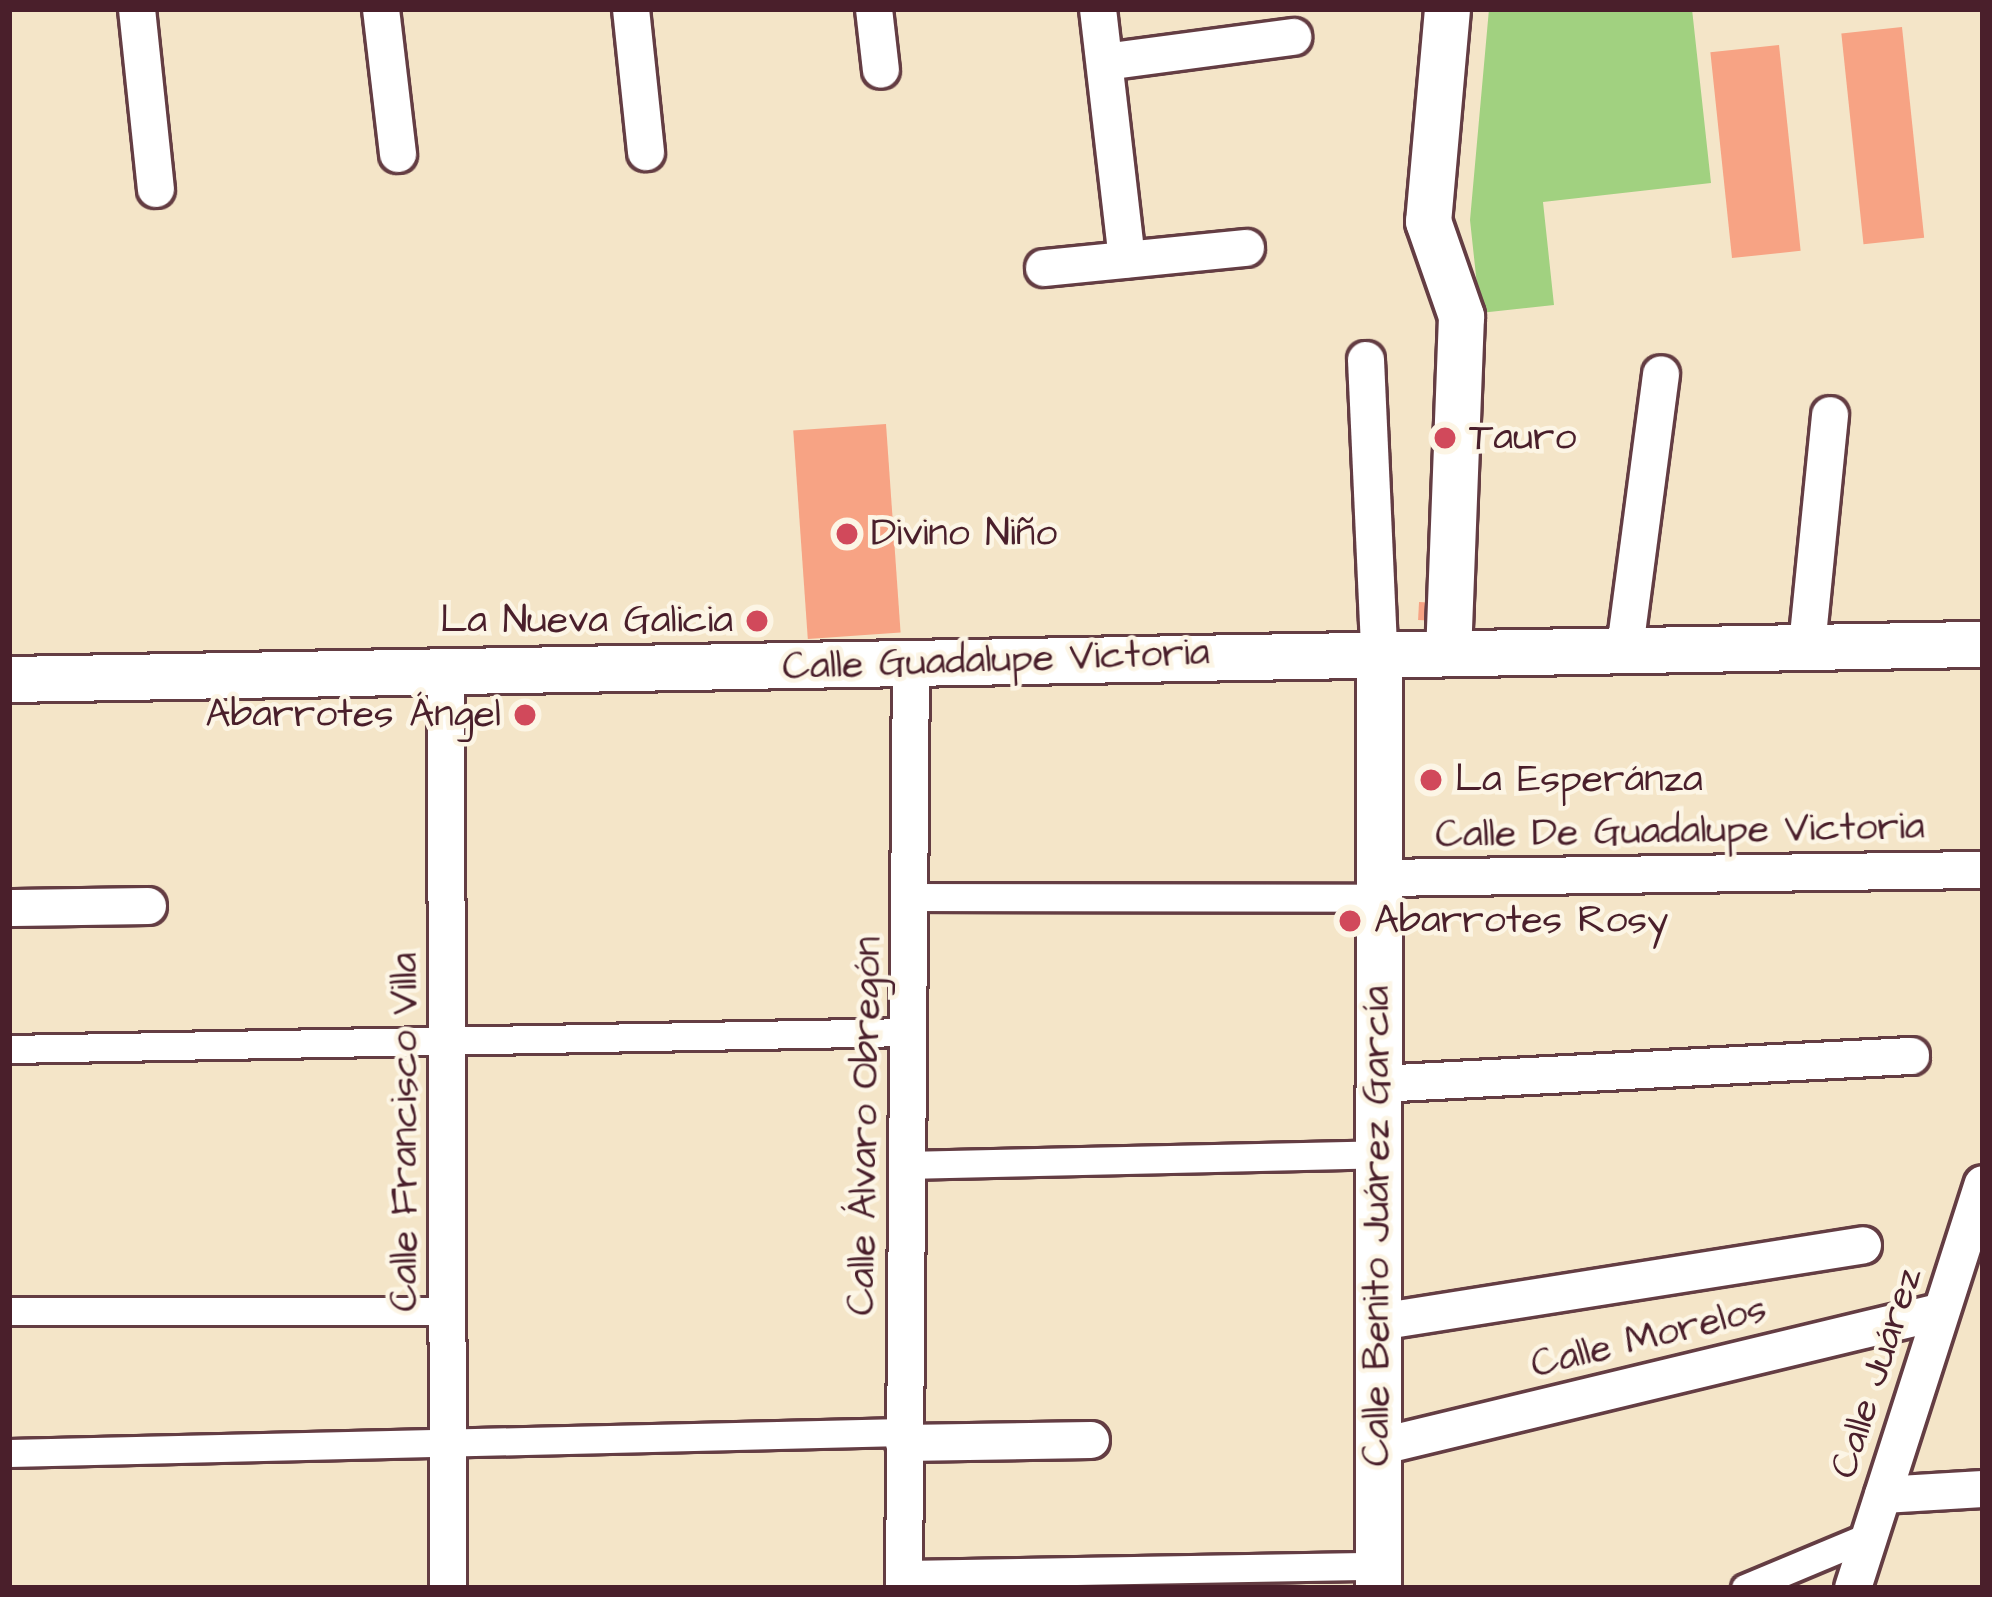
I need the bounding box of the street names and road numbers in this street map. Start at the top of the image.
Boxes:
street label: Calle Guadalupe Victoria [782,630,1210,692]
street label: Calle De Guadalupe Victoria [1435,804,1925,860]
street label: Calle Álvaro Obregón [839,936,893,1316]
street label: Calle Francisco Villa [383,952,429,1312]
street label: Calle Benito Juárez García [1355,986,1401,1466]
street label: Calle Juárez [1821,1262,1933,1484]
street label: Calle Morelos [1526,1286,1772,1390]

